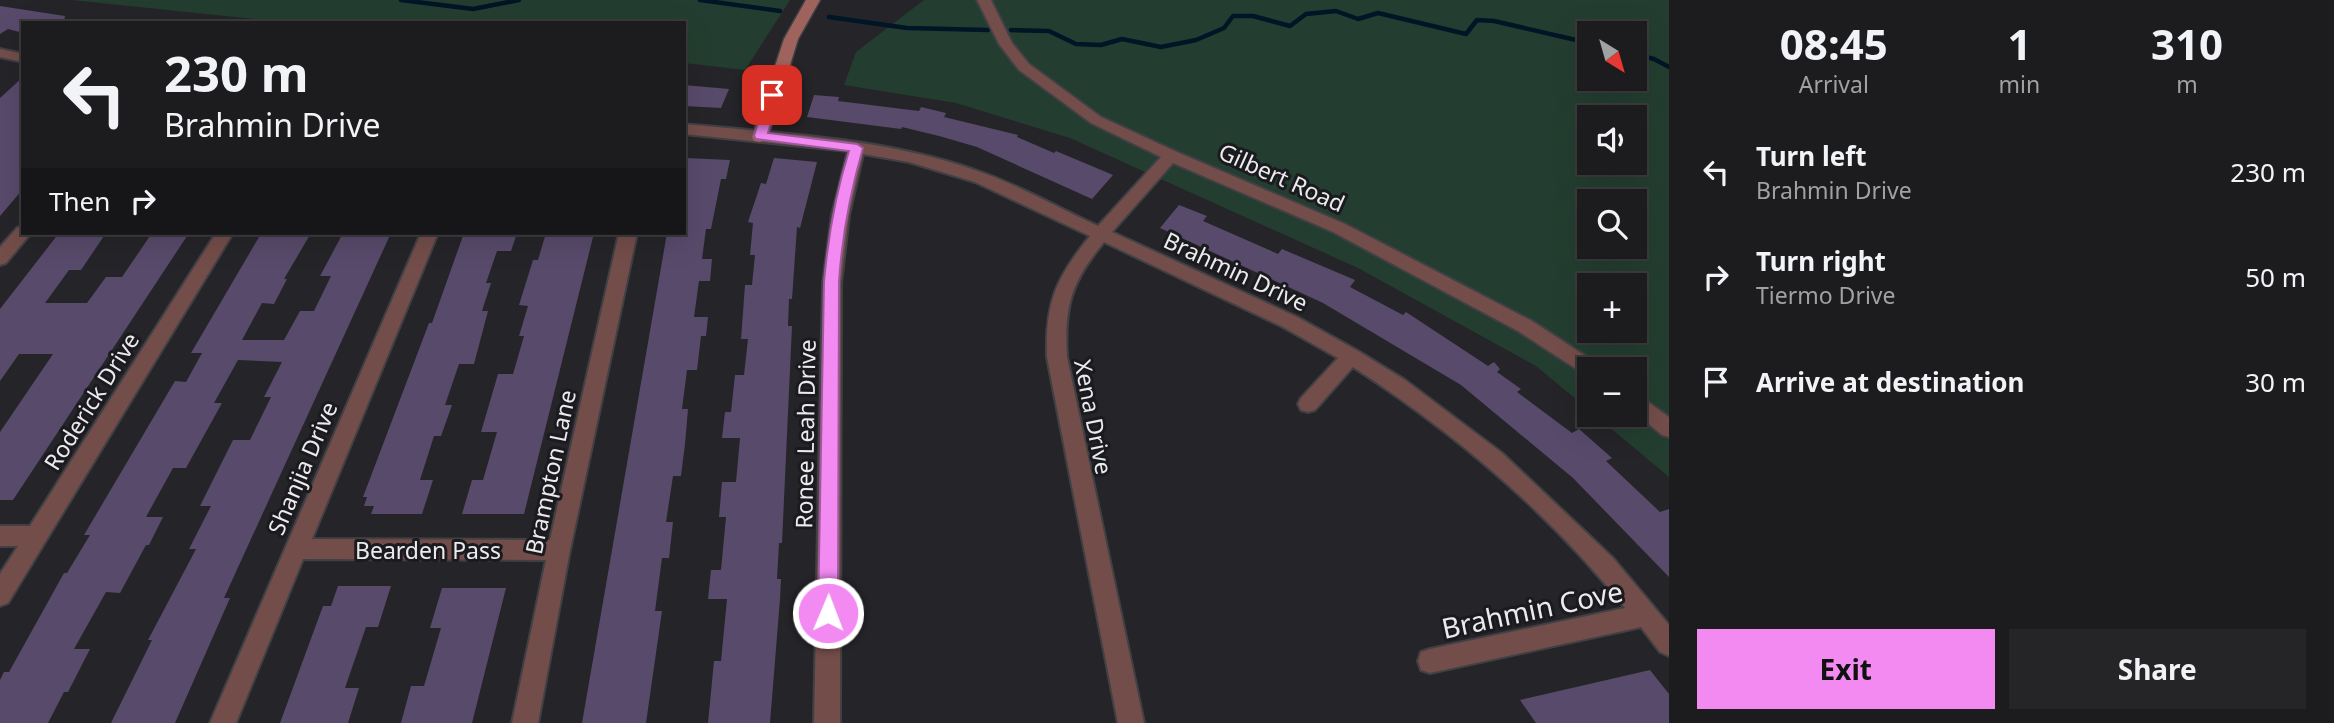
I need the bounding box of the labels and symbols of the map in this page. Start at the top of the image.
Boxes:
north arrow [1577,21,1647,91]
pin [742,65,802,125]
street label: Gilbert Road [1214,135,1350,219]
street label: Brahmin Drive [1159,224,1313,318]
street label: Roderick Drive [36,326,146,476]
street label: Ronee Leah Drive [787,339,823,529]
street label: Xena Drive [1067,357,1121,477]
street label: Brampton Lane [517,387,583,557]
street label: Shanjia Drive [260,397,344,539]
street label: Bearden Pass [355,534,501,566]
street label: Brahmin Cove [1438,571,1626,647]
position arrow [791,576,865,650]

